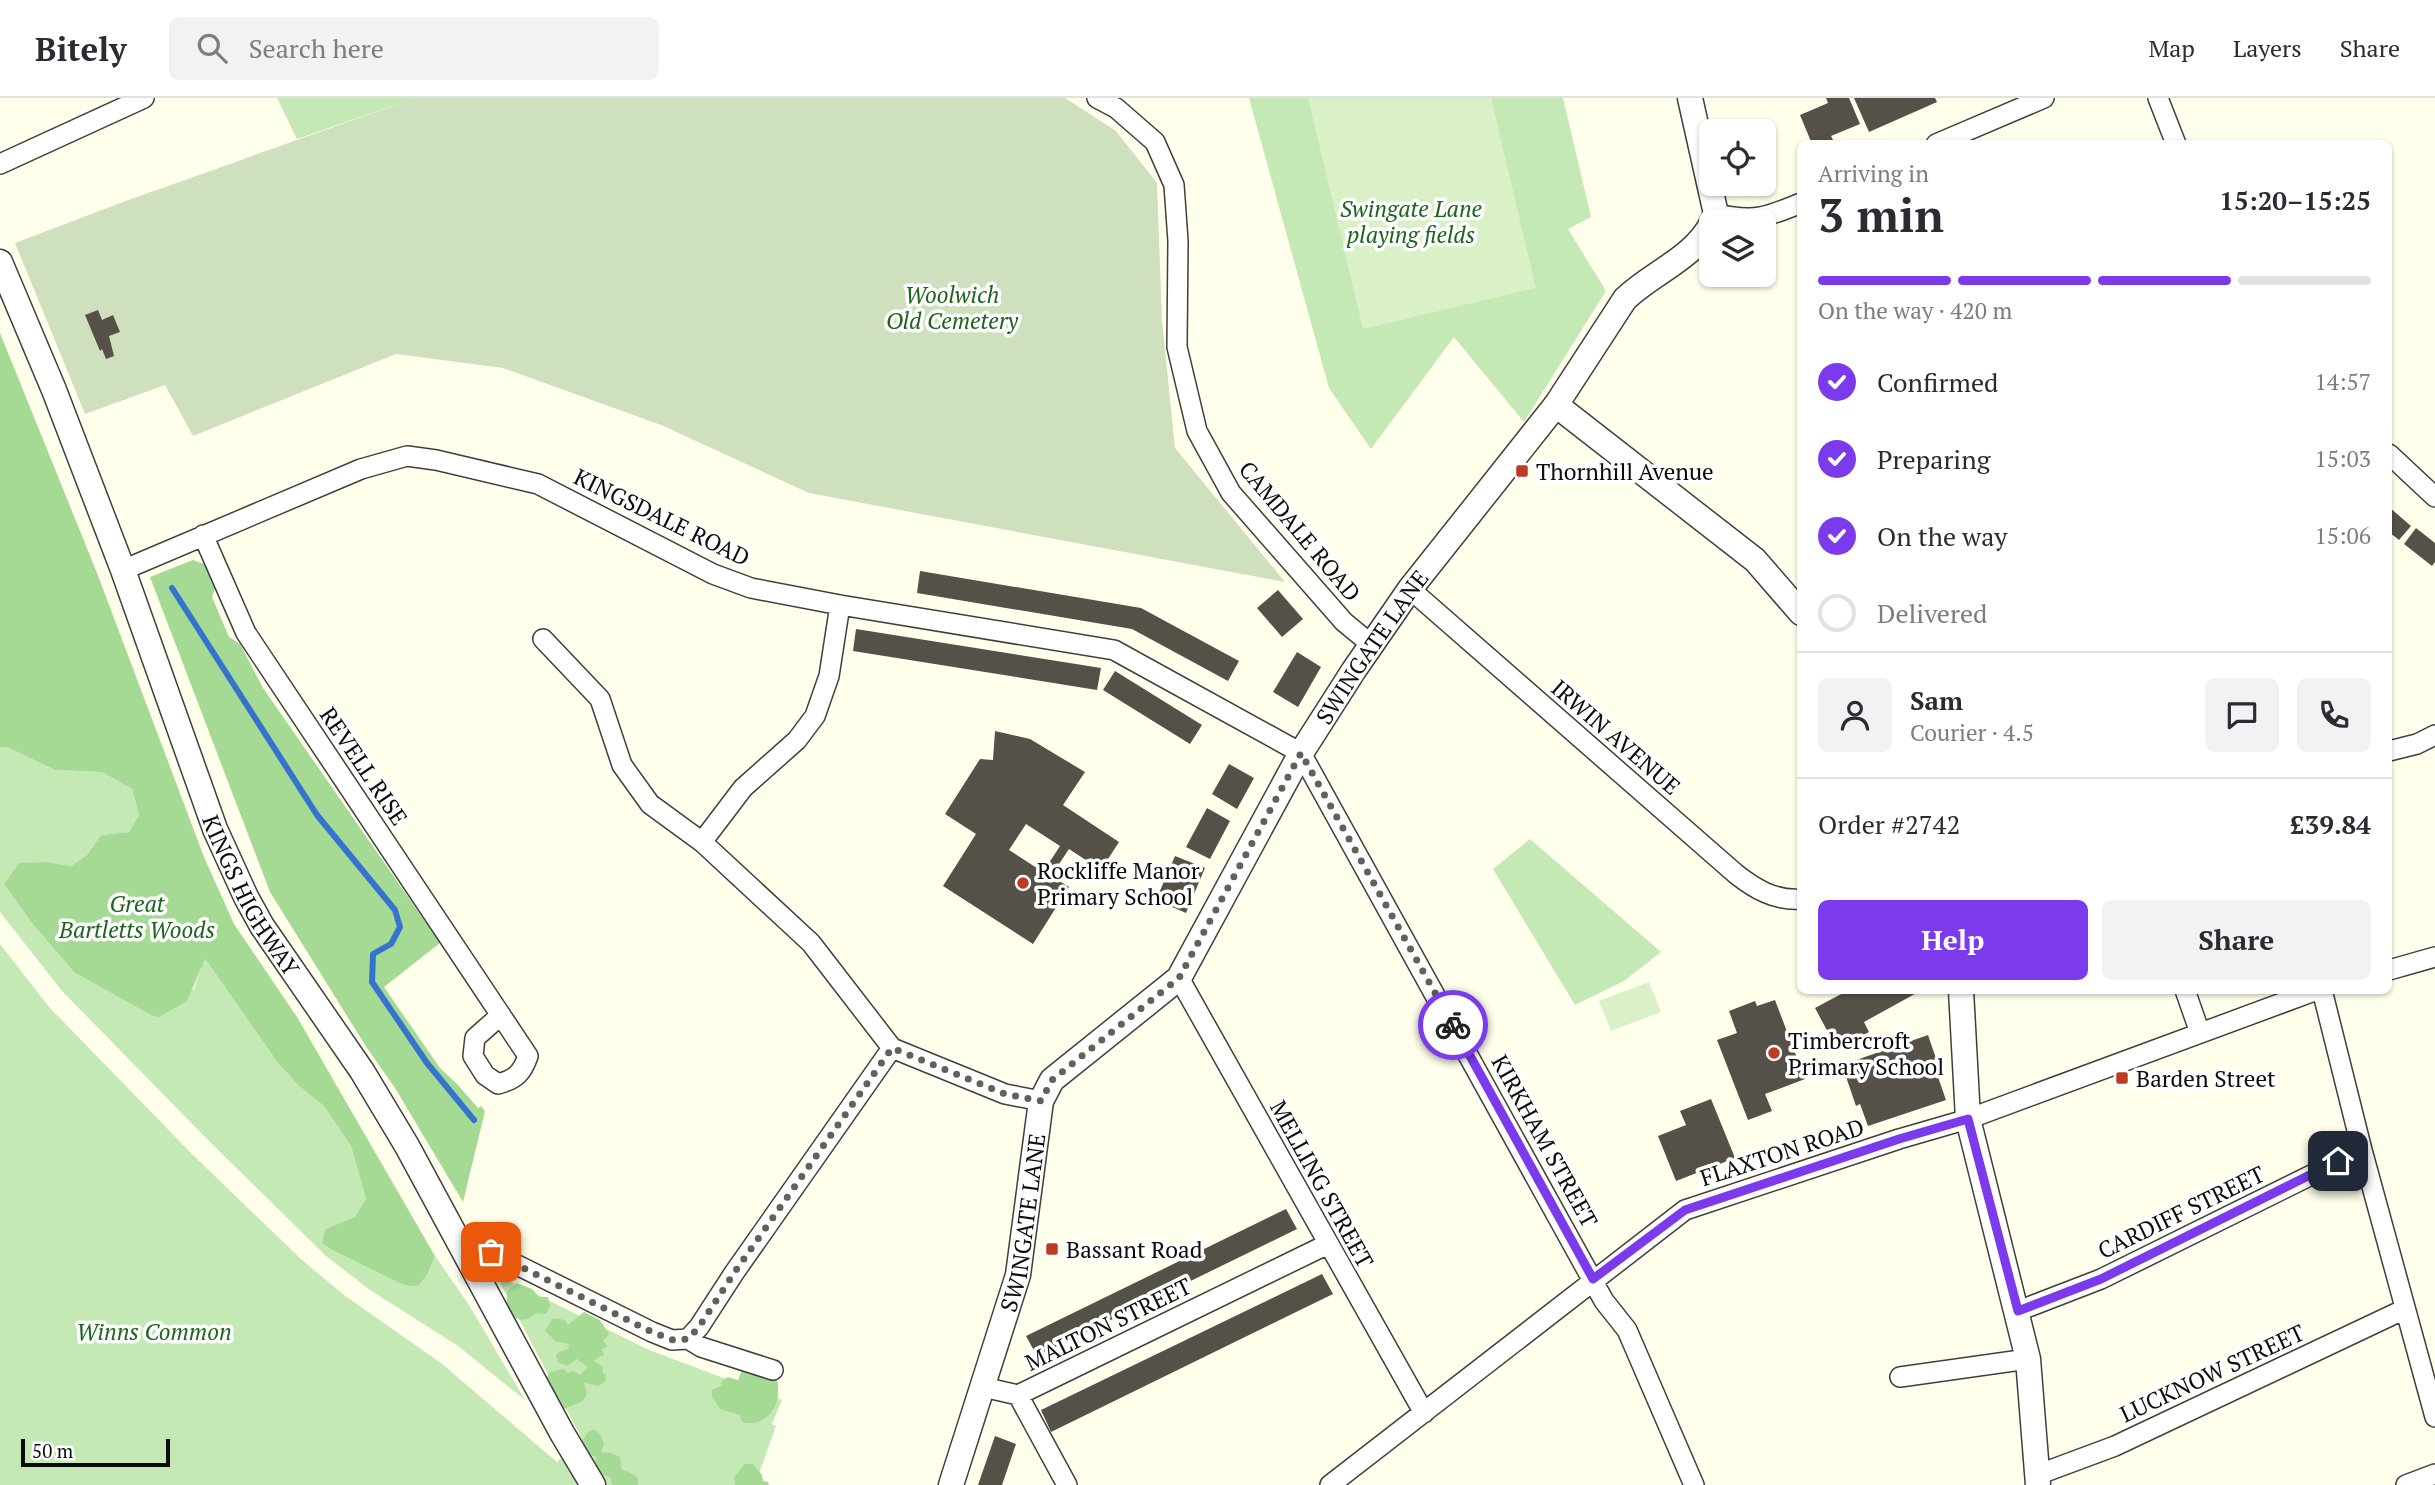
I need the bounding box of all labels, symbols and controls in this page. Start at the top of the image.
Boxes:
search box [169,17,659,80]
text: Bitely [35,27,127,70]
icon: search [193,29,231,67]
text: Search here [249,31,384,65]
text: Map [2148,32,2195,64]
text: Layers [2233,32,2302,64]
text: Share [2340,32,2400,64]
map controls [1699,119,1776,287]
button: locate [1699,119,1776,196]
text: Arriving in [1818,158,1929,189]
text: 15:20–15:25 [2219,183,2371,217]
text: 3 min [1818,184,1944,245]
park label: Swingate Lane playing fields [1340,193,1482,250]
button: layers [1699,210,1776,287]
park label: Woolwich Old Cemetery [886,279,1019,336]
text: On the way · 420 m [1818,295,2012,326]
icon: check [1818,363,1856,401]
text: Confirmed [1877,365,1998,399]
text: 14:57 [2314,366,2371,397]
icon: check [1818,440,1856,478]
text: Preparing [1877,442,1990,476]
text: 15:03 [2314,443,2371,474]
street label: CAMDALE ROAD [1232,454,1368,608]
place label: Thornhill Avenue [1536,456,1714,487]
street label: KINGSDALE ROAD [569,461,755,573]
marker: Thornhill Avenue [1514,463,1530,479]
icon: check [1818,517,1856,555]
text: On the way [1877,519,2008,553]
text: 15:06 [2314,520,2371,551]
street label: SWINGATE LANE [1308,563,1435,730]
text: Delivered [1877,596,1987,630]
street label: IRWIN AVENUE [1545,672,1687,802]
button: person [1818,678,1892,752]
button: chat [2205,678,2279,752]
button: phone [2297,678,2371,752]
text: Sam [1910,683,1963,717]
street label: REVELL RISE [313,701,415,831]
text: Courier · 4.5 [1910,717,2034,748]
text: Order #2742 [1818,807,1960,841]
text: £39.84 [2290,807,2371,841]
street label: KINGS HIGHWAY [196,811,307,982]
place label: Rockliffe Manor Primary School [1037,855,1200,912]
marker: Rockliffe Manor Primary School [1015,875,1031,891]
park label: Great Bartletts Woods [58,888,215,945]
button: Help [1818,900,2088,980]
button: Share [2102,900,2371,980]
courier [1418,990,1488,1060]
icon: bike [1434,1006,1472,1044]
place label: Timbercroft Primary School [1788,1025,1944,1082]
marker: Timbercroft Primary School [1766,1045,1782,1061]
street label: KIRKHAM STREET [1485,1049,1605,1233]
place label: Barden Street [2136,1063,2276,1094]
marker: Barden Street [2114,1070,2130,1086]
street label: MELLING STREET [1263,1095,1381,1273]
street label: FLAXTON ROAD [1696,1111,1868,1193]
street label: SWINGATE LANE [992,1131,1052,1316]
pin [2308,1131,2368,1191]
icon: home [2319,1142,2357,1180]
street label: CARDIFF STREET [2092,1158,2270,1266]
pin [461,1222,521,1282]
icon: bag [472,1233,510,1271]
place label: Bassant Road [1066,1234,1203,1265]
marker: Bassant Road [1044,1241,1060,1257]
street label: MALTON STREET [1020,1270,1196,1378]
park label: Winns Common [76,1316,232,1347]
street label: LUCKNOW STREET [2115,1317,2309,1429]
scale bar [21,1436,170,1468]
text: 50 m [32,1438,73,1463]

